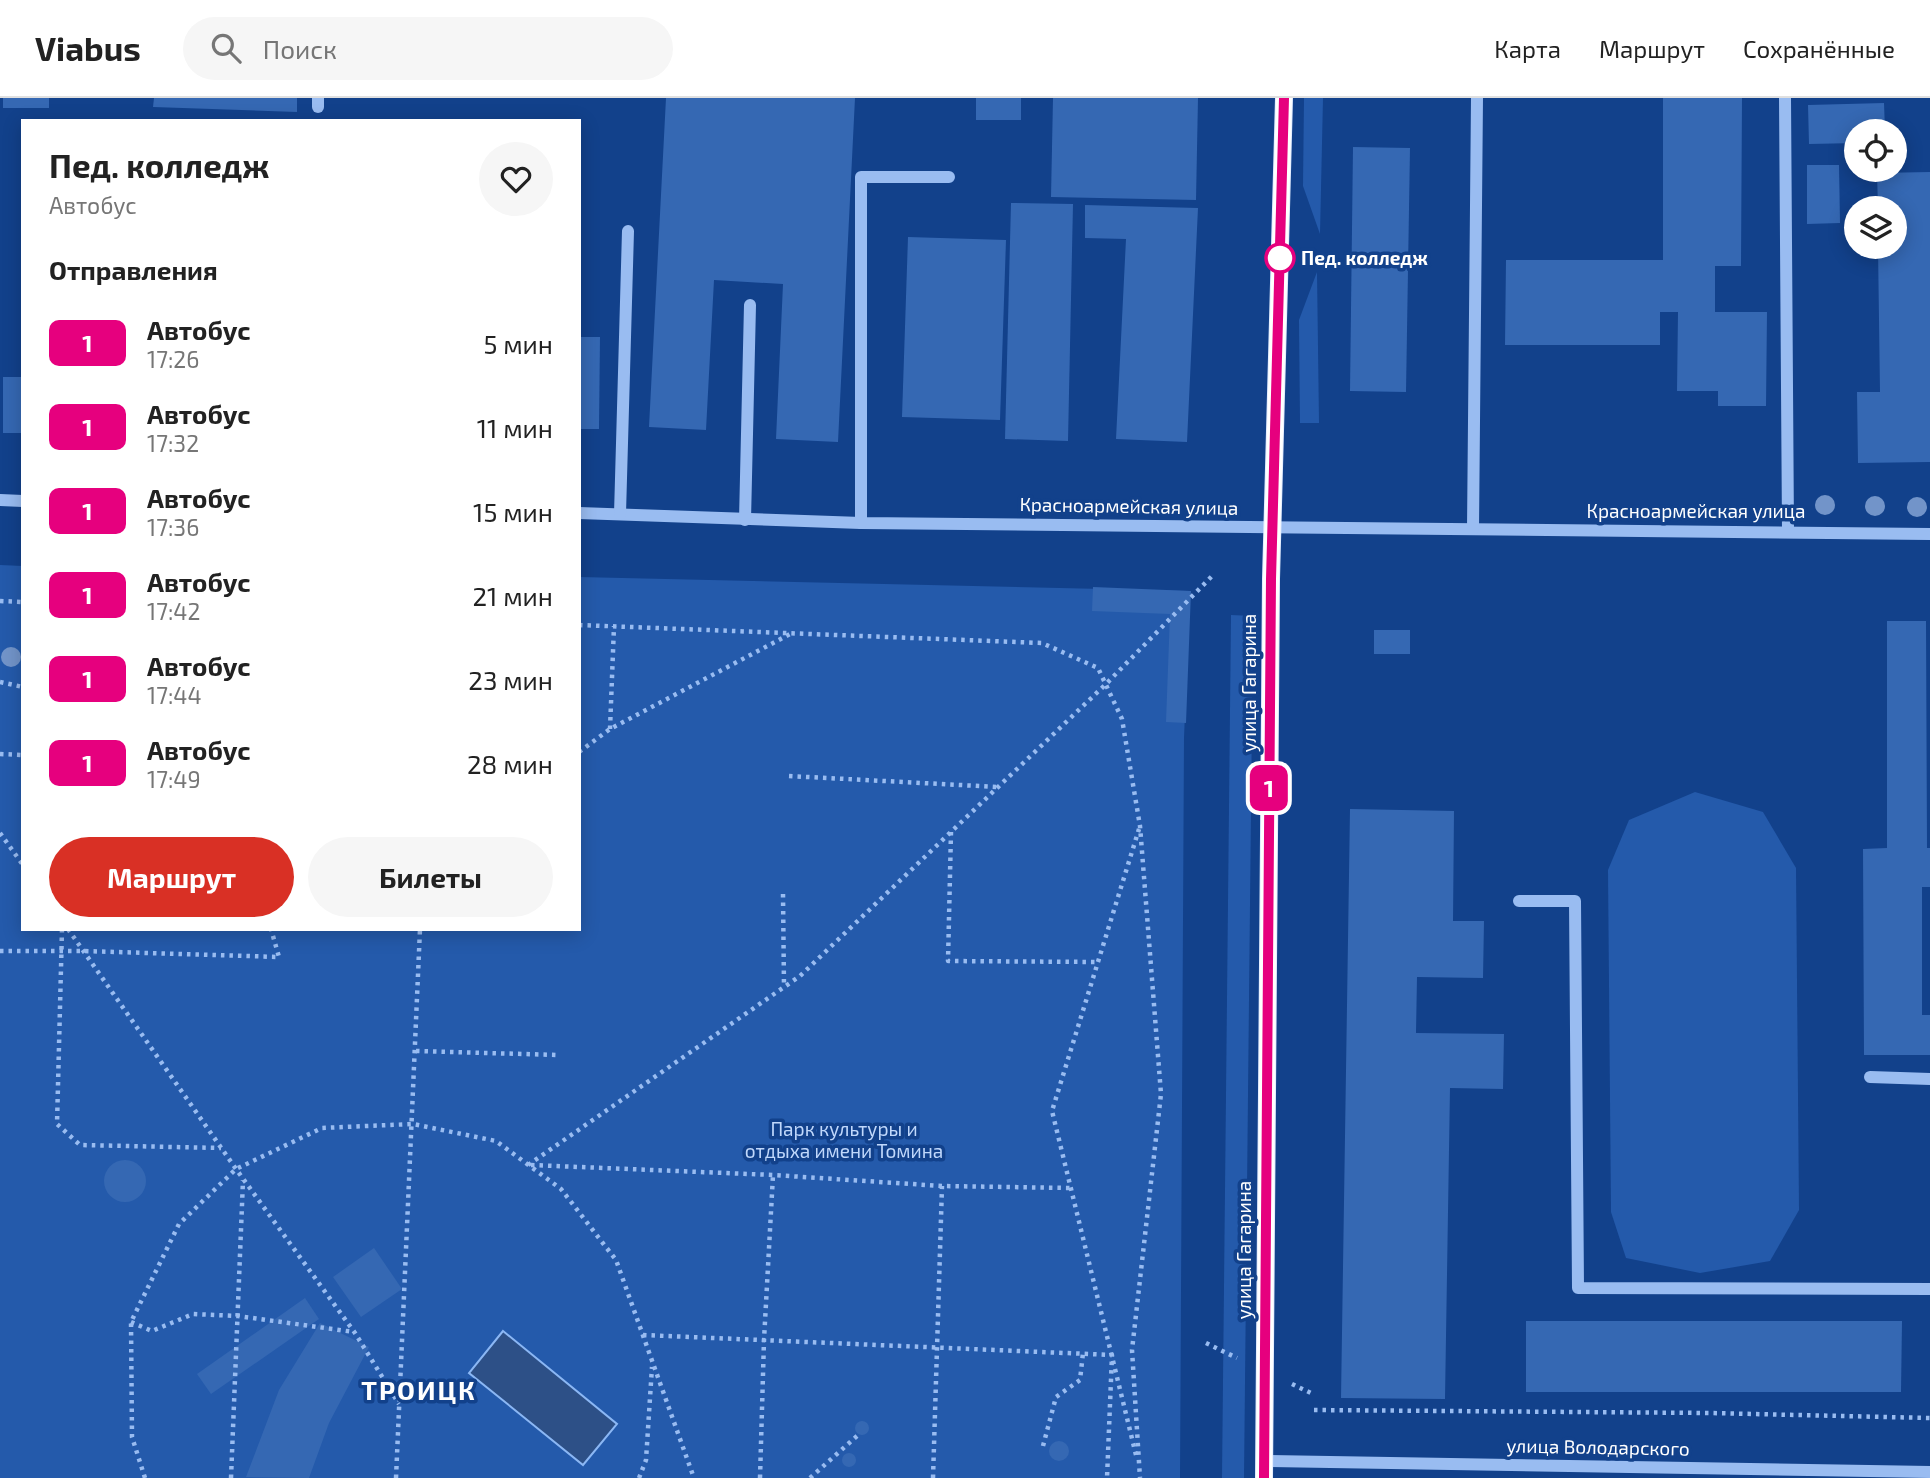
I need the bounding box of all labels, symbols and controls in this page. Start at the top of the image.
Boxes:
search box [183,17,673,80]
text: Viabus [35,28,141,68]
icon: search [207,29,245,67]
text: Поиск [263,33,337,64]
text: Карта [1494,34,1561,63]
text: Маршрут [1599,34,1705,63]
text: Сохранённые [1743,34,1895,63]
map controls [1844,119,1907,259]
button: locate [1844,119,1907,182]
button: heart [479,142,553,216]
text: Пед. колледж [49,145,270,185]
text: Автобус [49,191,137,219]
button: layers [1844,196,1907,259]
marker: Пед. колледж [1265,243,1295,273]
place label: Пед. колледж [1301,246,1428,269]
text: Отправления [49,254,218,285]
text: Автобус [147,314,250,345]
text: 1 [82,328,93,357]
text: 5 мин [483,328,553,359]
text: 17:26 [147,345,199,373]
text: Автобус [147,398,250,429]
text: 1 [82,412,93,441]
text: 11 мин [477,412,553,443]
text: 17:32 [147,429,199,457]
text: Автобус [147,482,250,513]
street label: Красноармейская улица [1019,492,1239,520]
text: 1 [82,496,93,525]
text: 15 мин [473,496,553,527]
street label: Красноармейская улица [1587,499,1806,523]
text: 17:36 [147,513,199,541]
text: Автобус [147,566,250,597]
text: 1 [82,580,93,609]
text: 21 мин [472,580,553,611]
text: 17:42 [147,597,200,625]
street label: улица Гагарина [1237,614,1261,752]
text: Автобус [147,650,250,681]
text: 1 [82,664,93,693]
text: 23 мин [468,664,553,695]
text: 17:44 [147,681,202,709]
text: Автобус [147,734,250,765]
text: 1 [82,748,93,777]
text: 28 мин [467,748,553,779]
text: 17:49 [147,765,201,793]
line badge: 1 [1246,765,1292,811]
text: 1 [1264,773,1274,802]
button: Маршрут [49,837,294,917]
button: Билеты [308,837,553,917]
park label: Парк культуры и отдыха имени Томина [745,1117,943,1162]
street label: улица Гагарина [1232,1181,1256,1319]
district label: ТРОИЦК [361,1374,477,1405]
street label: улица Володарского [1506,1433,1690,1461]

